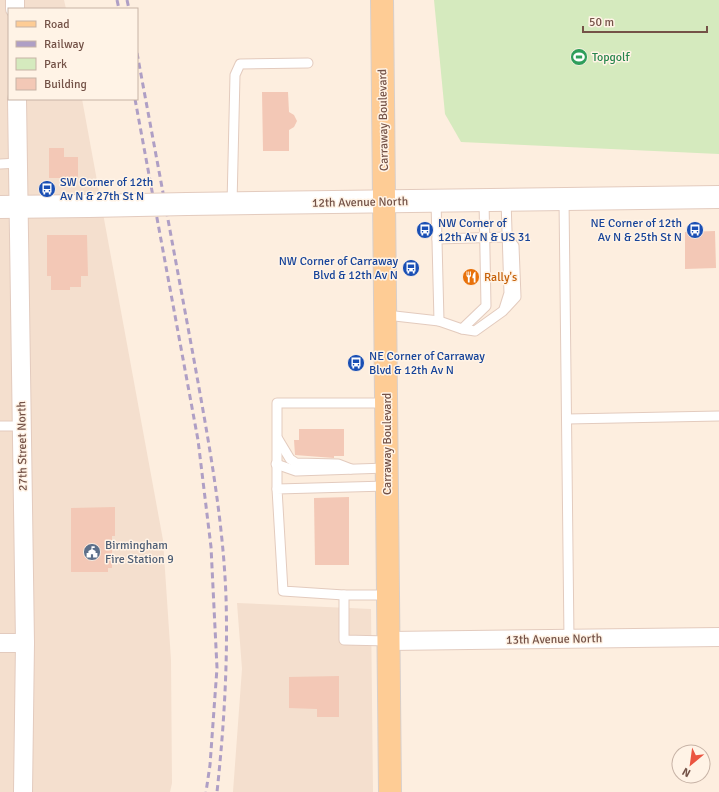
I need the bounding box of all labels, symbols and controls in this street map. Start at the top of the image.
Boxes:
legend [8,8,138,100]
scale bar [583,8,707,34]
text: 50 m [589,15,614,30]
text: Road [44,17,70,32]
text: Railway [44,37,84,52]
sports icon: Topgolf [569,47,589,67]
place label: Topgolf [592,50,631,65]
text: Park [44,57,67,72]
street label: Carraway Boulevard [375,69,392,171]
text: Building [44,77,87,92]
place label: SW Corner of 12th Av N & 27th St N [60,175,153,204]
bus stop icon: SW Corner of 12th Av N & 27th St N [37,179,57,199]
street label: 12th Avenue North [312,194,408,211]
place label: NW Corner of 12th Av N & US 31 [438,216,531,245]
place label: NE Corner of 12th Av N & 25th St N [590,216,682,245]
bus stop icon: NW Corner of 12th Av N & US 31 [415,220,435,240]
bus stop icon: NE Corner of 12th Av N & 25th St N [685,220,705,240]
place label: NW Corner of Carraway Blvd & 12th Av N [279,254,398,283]
bus stop icon: NW Corner of Carraway Blvd & 12th Av N [401,258,421,278]
restaurant icon: Rally's [461,267,481,287]
place label: Rally's [484,270,517,285]
place label: NE Corner of Carraway Blvd & 12th Av N [369,349,485,378]
bus stop icon: NE Corner of Carraway Blvd & 12th Av N [346,353,366,373]
street label: Carraway Boulevard [380,393,395,495]
street label: 27th Street North [14,401,31,491]
place label: Birmingham Fire Station 9 [105,538,174,567]
public building icon: Birmingham Fire Station 9 [82,542,102,562]
street label: 13th Avenue North [506,631,602,648]
north arrow [671,744,711,784]
text: N [680,765,693,780]

